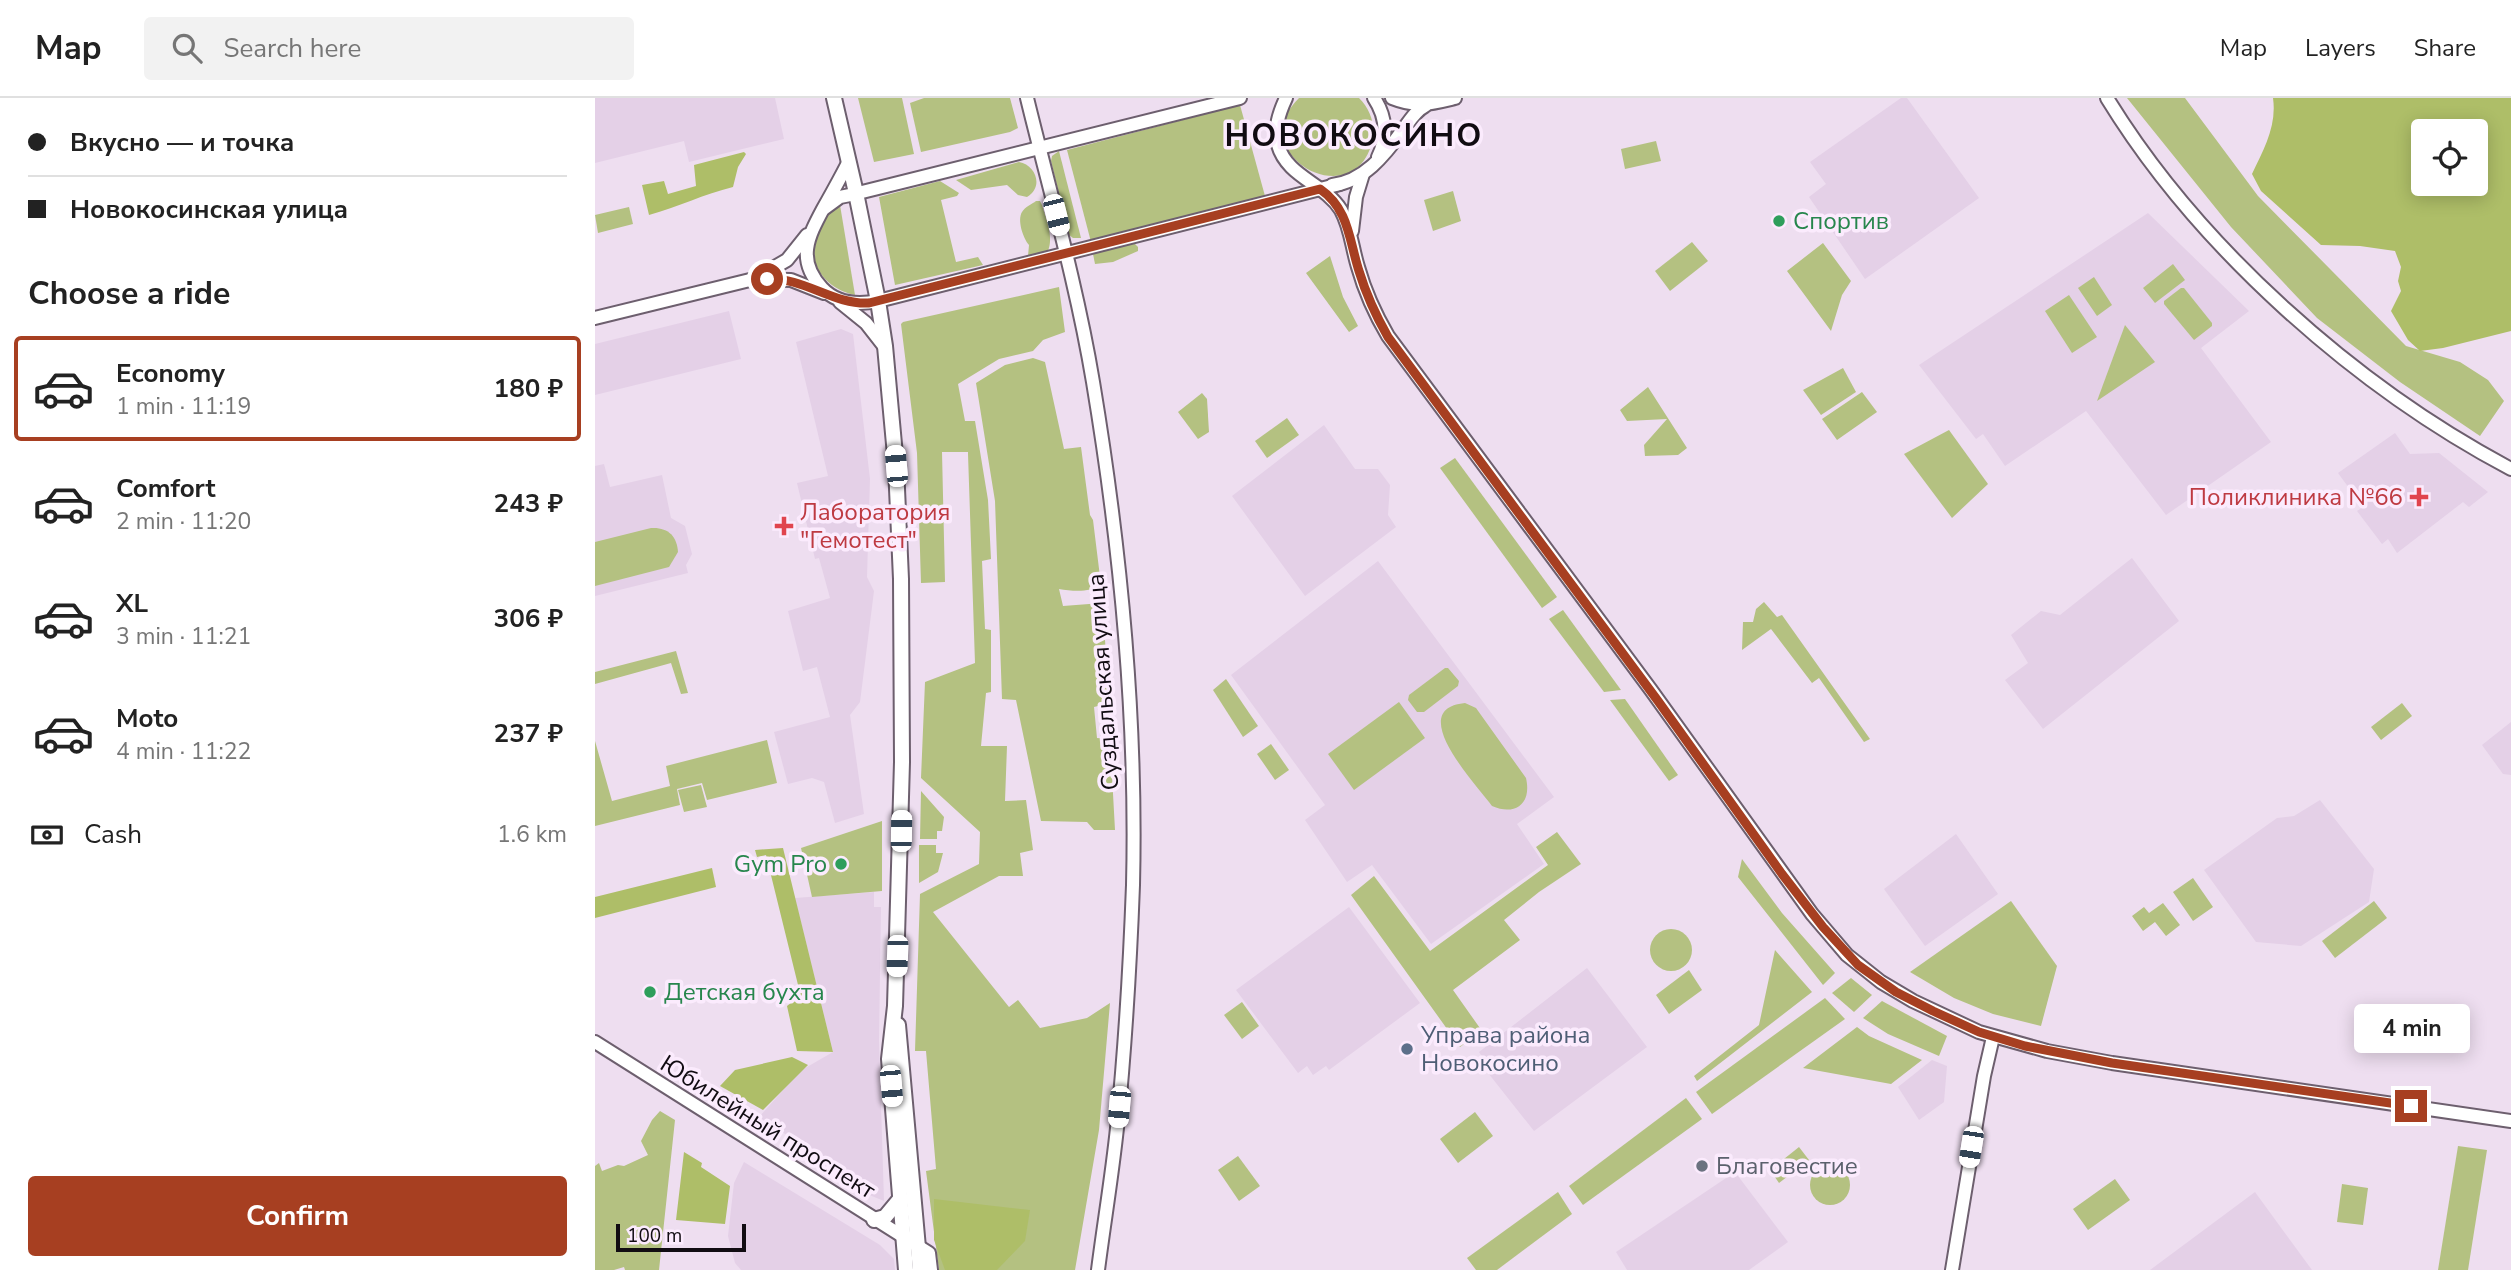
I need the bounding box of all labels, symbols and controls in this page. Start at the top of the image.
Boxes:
search box [144,17,634,80]
text: Map [35,26,102,71]
icon: search [168,29,206,67]
text: Search here [224,31,361,66]
text: Map [2220,32,2267,64]
text: Layers [2305,32,2376,64]
text: Share [2414,32,2476,64]
district label: НОВОКОСИНО [1225,114,1483,157]
map controls [2411,119,2488,196]
button: locate [2411,119,2488,196]
text: Вкусно — и точка [70,125,294,160]
text: Новокосинская улица [70,192,348,227]
car [1041,192,1072,238]
place label: Спортив [1793,205,1889,237]
marker: Спортив [1771,213,1787,229]
route start [751,263,783,295]
text: Choose a ride [28,272,230,315]
text: Economy [116,356,225,391]
icon: car [32,357,95,420]
text: 180 ₽ [494,371,563,406]
text: 1 min · 11:19 [116,391,251,422]
car [884,444,909,488]
text: Comfort [116,471,216,506]
icon: car [32,472,95,535]
place label: Поликлиника №66 [2189,481,2403,513]
text: 243 ₽ [494,486,563,521]
marker: Поликлиника №66 [2409,487,2429,507]
place label: Лаборатория "Гемотест" [800,496,950,556]
text: 2 min · 11:20 [116,506,251,537]
marker: Лаборатория "Гемотест" [774,516,794,536]
street label: Суздальская улица [1079,573,1127,791]
text: XL [116,586,148,621]
icon: car [32,587,95,650]
text: 306 ₽ [494,601,563,636]
text: 3 min · 11:21 [116,621,251,652]
text: Moto [116,701,178,736]
icon: car [32,702,95,765]
text: 237 ₽ [494,716,563,751]
text: 4 min · 11:22 [116,736,251,767]
car [891,810,912,852]
icon: cash [28,816,66,854]
text: Cash [84,817,142,852]
text: 1.6 km [497,819,567,850]
place label: Gym Pro [734,848,827,880]
marker: Gym Pro [833,856,849,872]
car [886,935,909,977]
place label: Детская бухта [664,976,825,1008]
marker: Детская бухта [642,984,658,1000]
callout: 4 min [2353,1004,2469,1054]
text: 4 min [2382,1013,2442,1044]
place label: Управа района Новокосино [1420,1019,1590,1079]
marker: Управа района Новокосино [1399,1041,1415,1057]
street label: Юбилейный проспект [654,1048,882,1206]
car [879,1064,904,1108]
car [1107,1085,1132,1129]
route end [2395,1090,2427,1122]
car [1958,1125,1985,1169]
place label: Благовестие [1716,1150,1858,1182]
marker: Благовестие [1694,1158,1710,1174]
button: Confirm [28,1176,567,1256]
scale bar [616,1221,745,1253]
text: 100 m [627,1223,682,1249]

